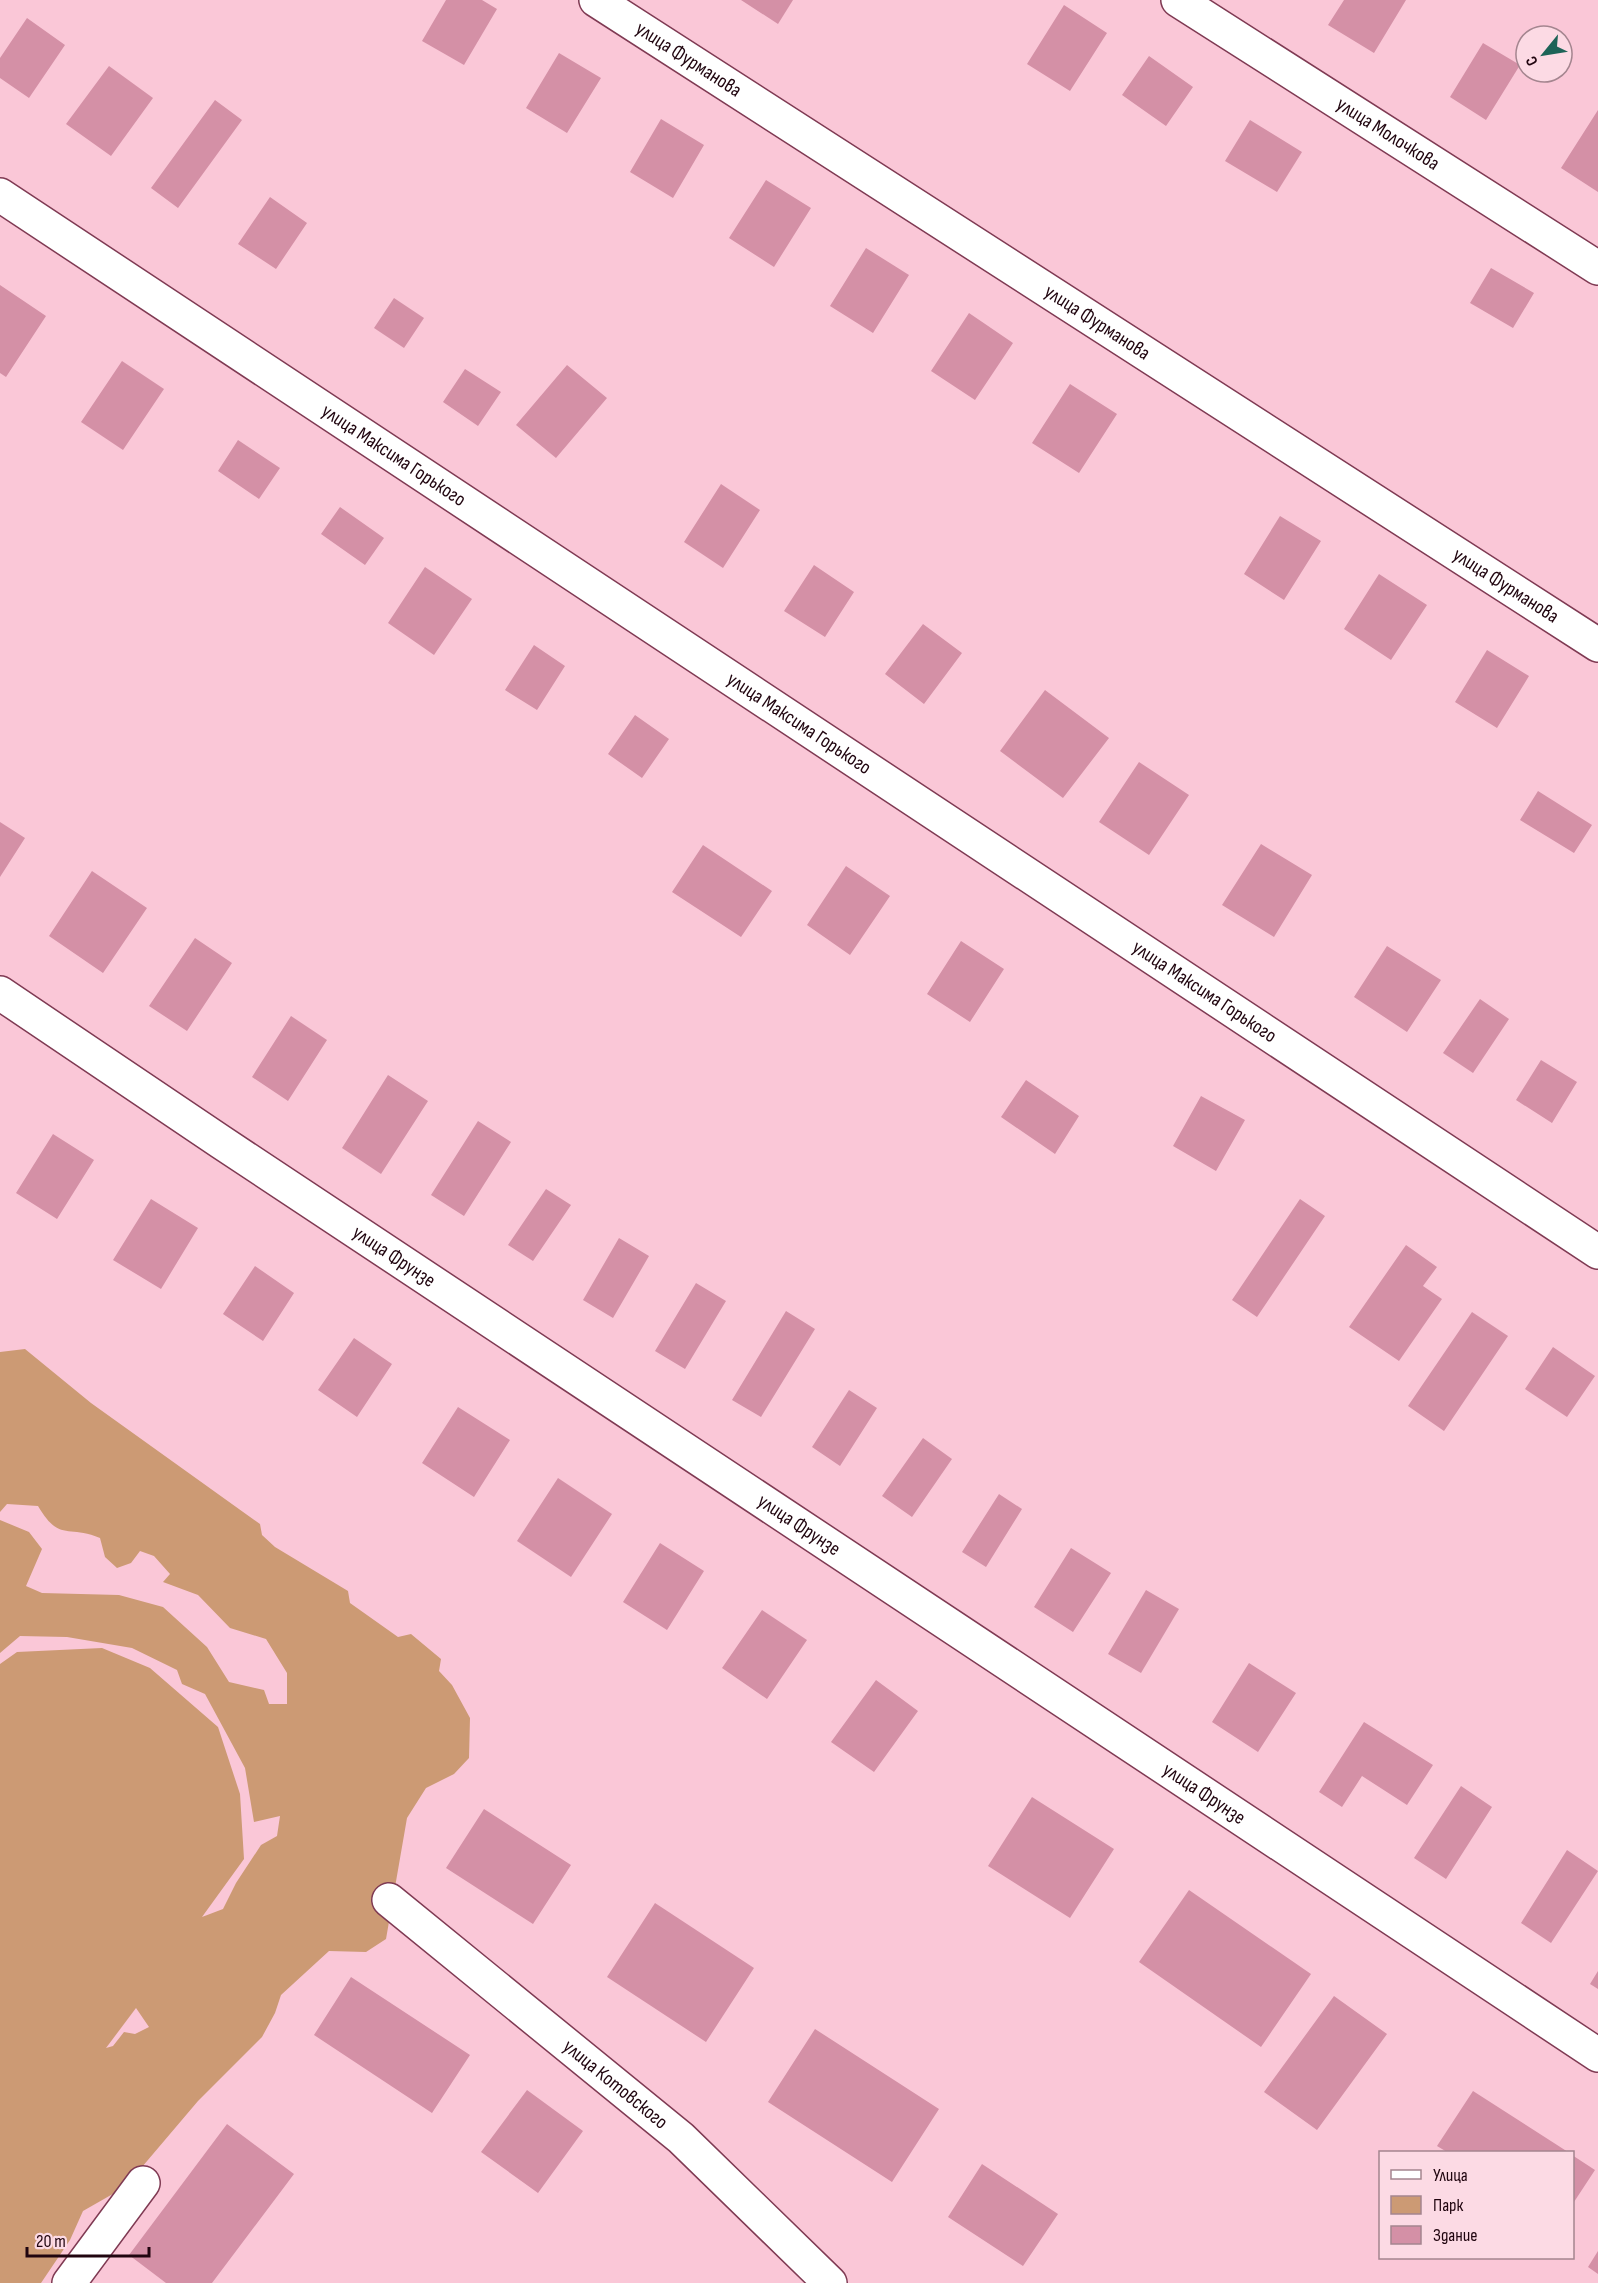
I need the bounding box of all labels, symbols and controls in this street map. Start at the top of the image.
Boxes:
street label: улица Фурманова [631,17,746,102]
north arrow [1514,24,1574,84]
text: С [1522,52,1543,69]
street label: улица Молочкова [1332,92,1444,176]
street label: улица Фурманова [1040,280,1155,365]
street label: улица Максима Горького [317,399,470,512]
street label: улица Фурманова [1448,543,1563,629]
street label: улица Максима Горького [722,667,876,780]
street label: улица Максима Горького [1128,935,1281,1048]
street label: улица Фрунзе [348,1221,440,1293]
street label: улица Фрунзе [753,1489,845,1561]
street label: улица Фрунзе [1158,1758,1250,1830]
street label: улица Котовского [558,2035,673,2134]
legend [1379,2151,1574,2259]
text: Улица [1433,2165,1468,2186]
text: Парк [1433,2195,1464,2216]
scale bar [27,2220,148,2258]
text: Здание [1433,2225,1478,2246]
text: 20 m [36,2231,66,2252]

